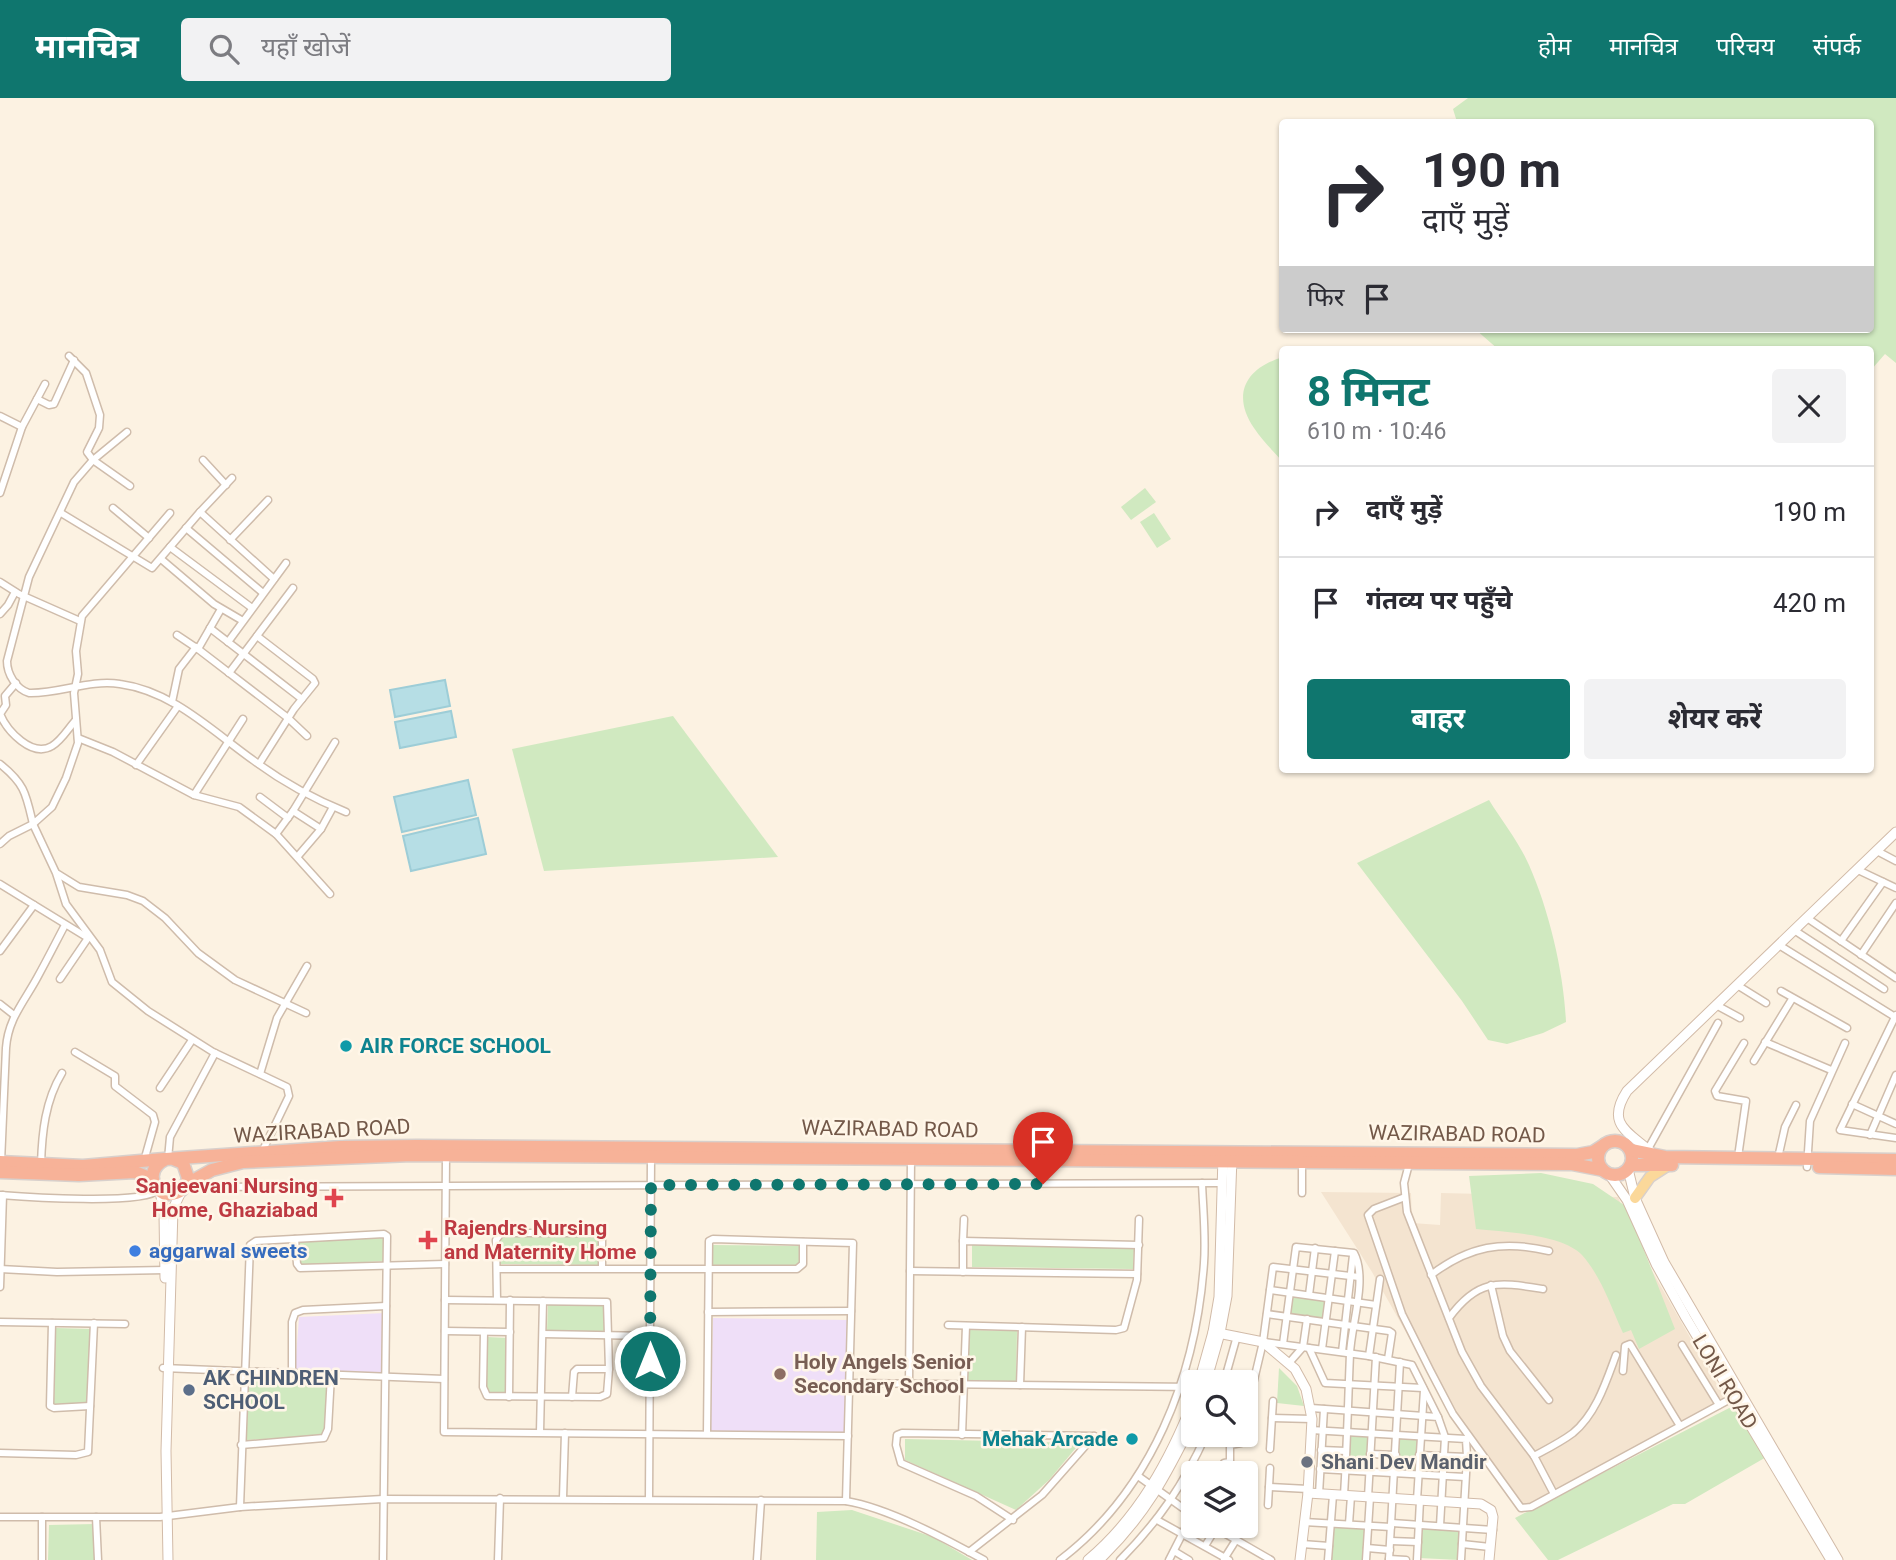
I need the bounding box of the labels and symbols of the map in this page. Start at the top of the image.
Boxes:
place label: AIR FORCE SCHOOL [360,1034,551,1058]
marker: AIR FORCE SCHOOL [338,1038,354,1054]
pin [1013,1112,1073,1184]
street label: WAZIRABAD ROAD [233,1114,411,1148]
street label: WAZIRABAD ROAD [801,1115,979,1143]
street label: WAZIRABAD ROAD [1368,1120,1546,1148]
place label: Sanjeevani Nursing Home, Ghaziabad [135,1174,318,1222]
marker: Sanjeevani Nursing Home, Ghaziabad [324,1188,344,1208]
place label: Rajendrs Nursing and Maternity Home [444,1216,636,1264]
marker: Rajendrs Nursing and Maternity Home [418,1230,438,1250]
place label: aggarwal sweets [149,1239,308,1263]
marker: aggarwal sweets [127,1243,143,1259]
position arrow [613,1324,687,1398]
street label: LONI ROAD [1688,1331,1762,1433]
place label: Holy Angels Senior Secondary School [794,1350,974,1398]
place label: AK CHINDREN SCHOOL [203,1366,339,1414]
marker: Holy Angels Senior Secondary School [772,1366,788,1382]
marker: AK CHINDREN SCHOOL [181,1382,197,1398]
place label: Mehak Arcade [982,1427,1118,1451]
marker: Mehak Arcade [1124,1431,1140,1447]
place label: Shani Dev Mandir [1321,1450,1487,1474]
marker: Shani Dev Mandir [1299,1454,1315,1470]

